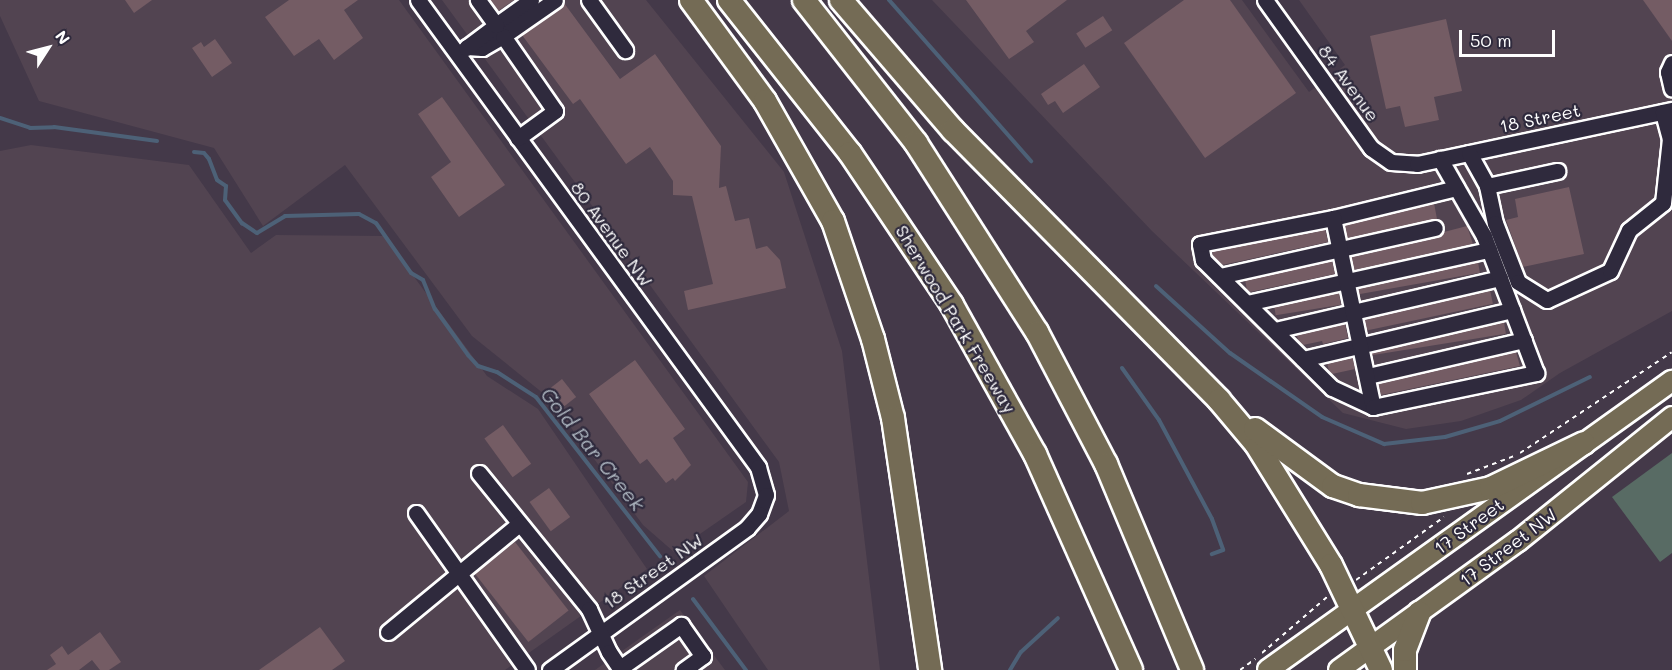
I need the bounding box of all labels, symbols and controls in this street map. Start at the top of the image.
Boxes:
north arrow [18,18,78,78]
scale bar [1462,18,1558,56]
text: N [51,26,75,48]
text: 50 m [1470,28,1512,52]
street label: 84 Avenue [1314,40,1384,126]
street label: 18 Street [1498,99,1582,137]
street label: 80 Avenue NW [567,177,657,291]
street label: Sherwood Park Freeway [891,221,1021,417]
water label: Gold Bar Creek [536,382,650,516]
street label: 17 Street [1430,493,1508,559]
street label: 17 Street NW [1455,503,1561,591]
street label: 18 Street NW [599,529,707,613]

